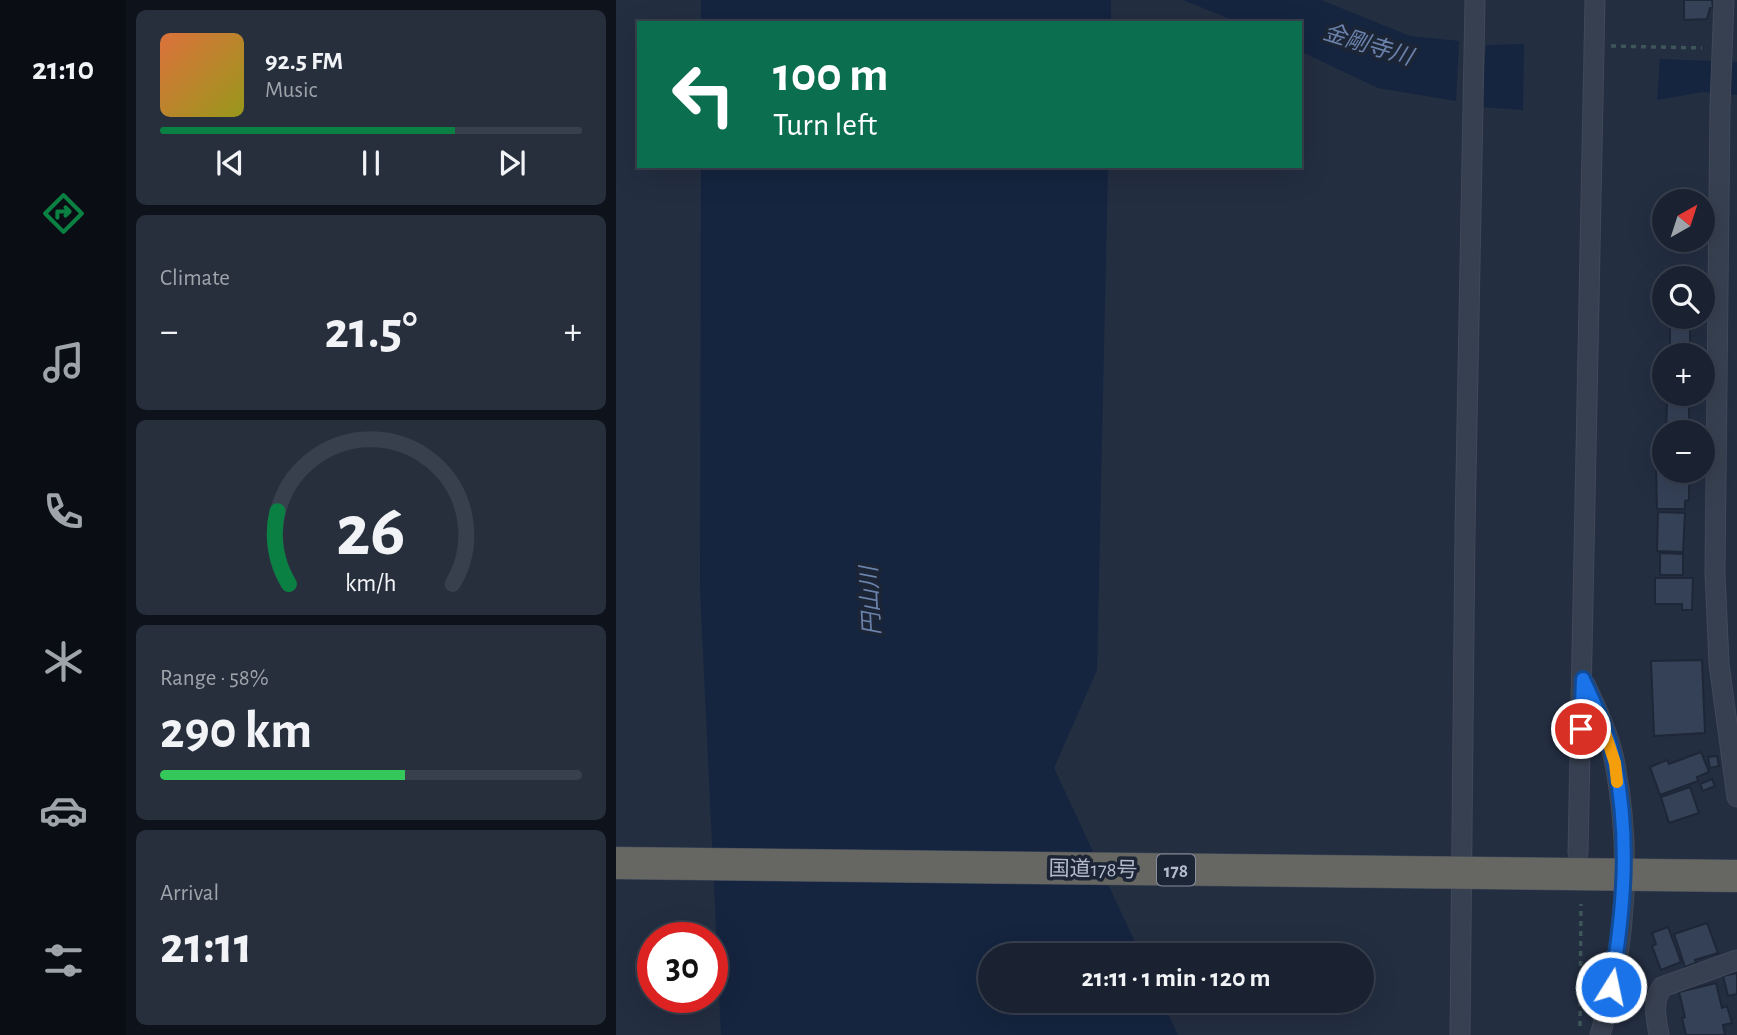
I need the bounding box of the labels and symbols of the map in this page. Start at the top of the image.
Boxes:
water label: 金剛寺川 [1320,19,1418,71]
north arrow [1652,189,1715,252]
water label: 円山川 [857,563,885,636]
pin [1551,699,1611,759]
road number: 178 [1157,855,1195,886]
street label: 国道178号 [1048,857,1138,881]
speed limit sign: 30 [637,922,728,1013]
position arrow [1574,950,1648,1024]

